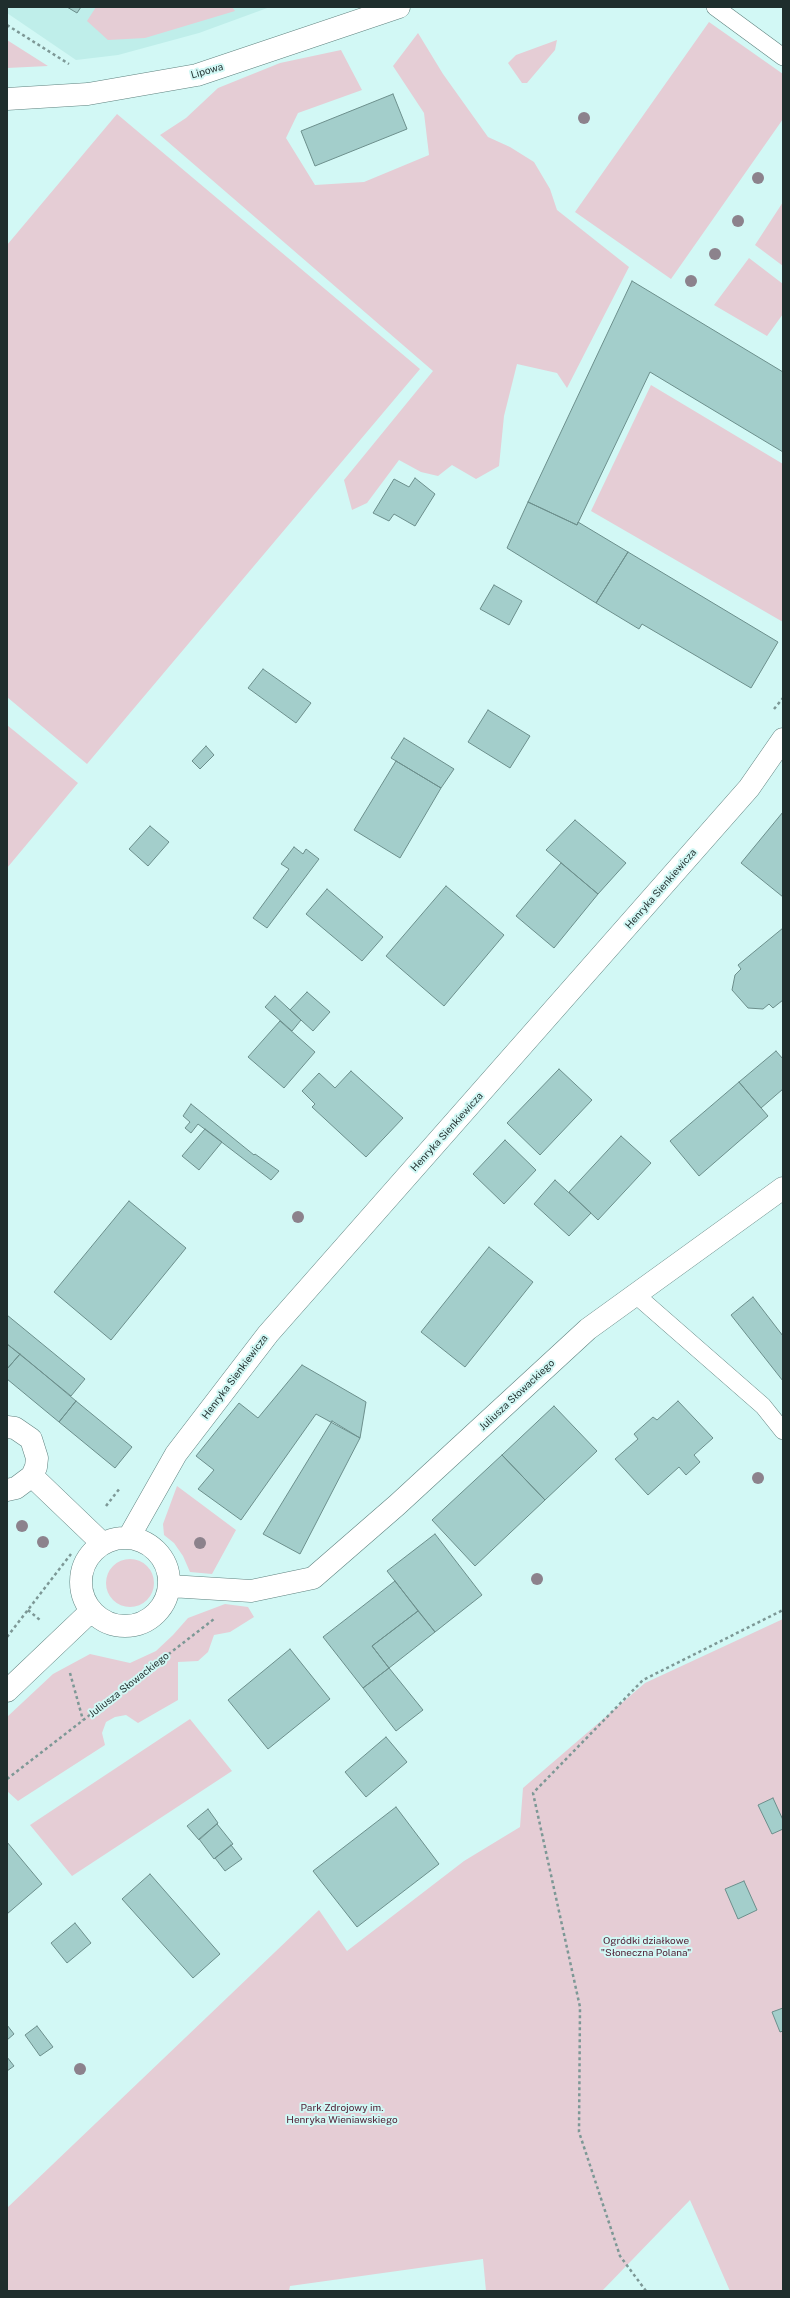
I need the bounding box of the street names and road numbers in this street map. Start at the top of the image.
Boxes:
street label: Lipowa [189,61,225,81]
street label: Henryka Sienkiewicza [623,847,699,931]
street label: Henryka Sienkiewicza [408,1090,486,1174]
street label: Henryka Sienkiewicza [199,1333,271,1421]
street label: Juliusza Słowackiego [477,1357,557,1433]
street label: Juliusza Słowackiego [87,1650,171,1720]

